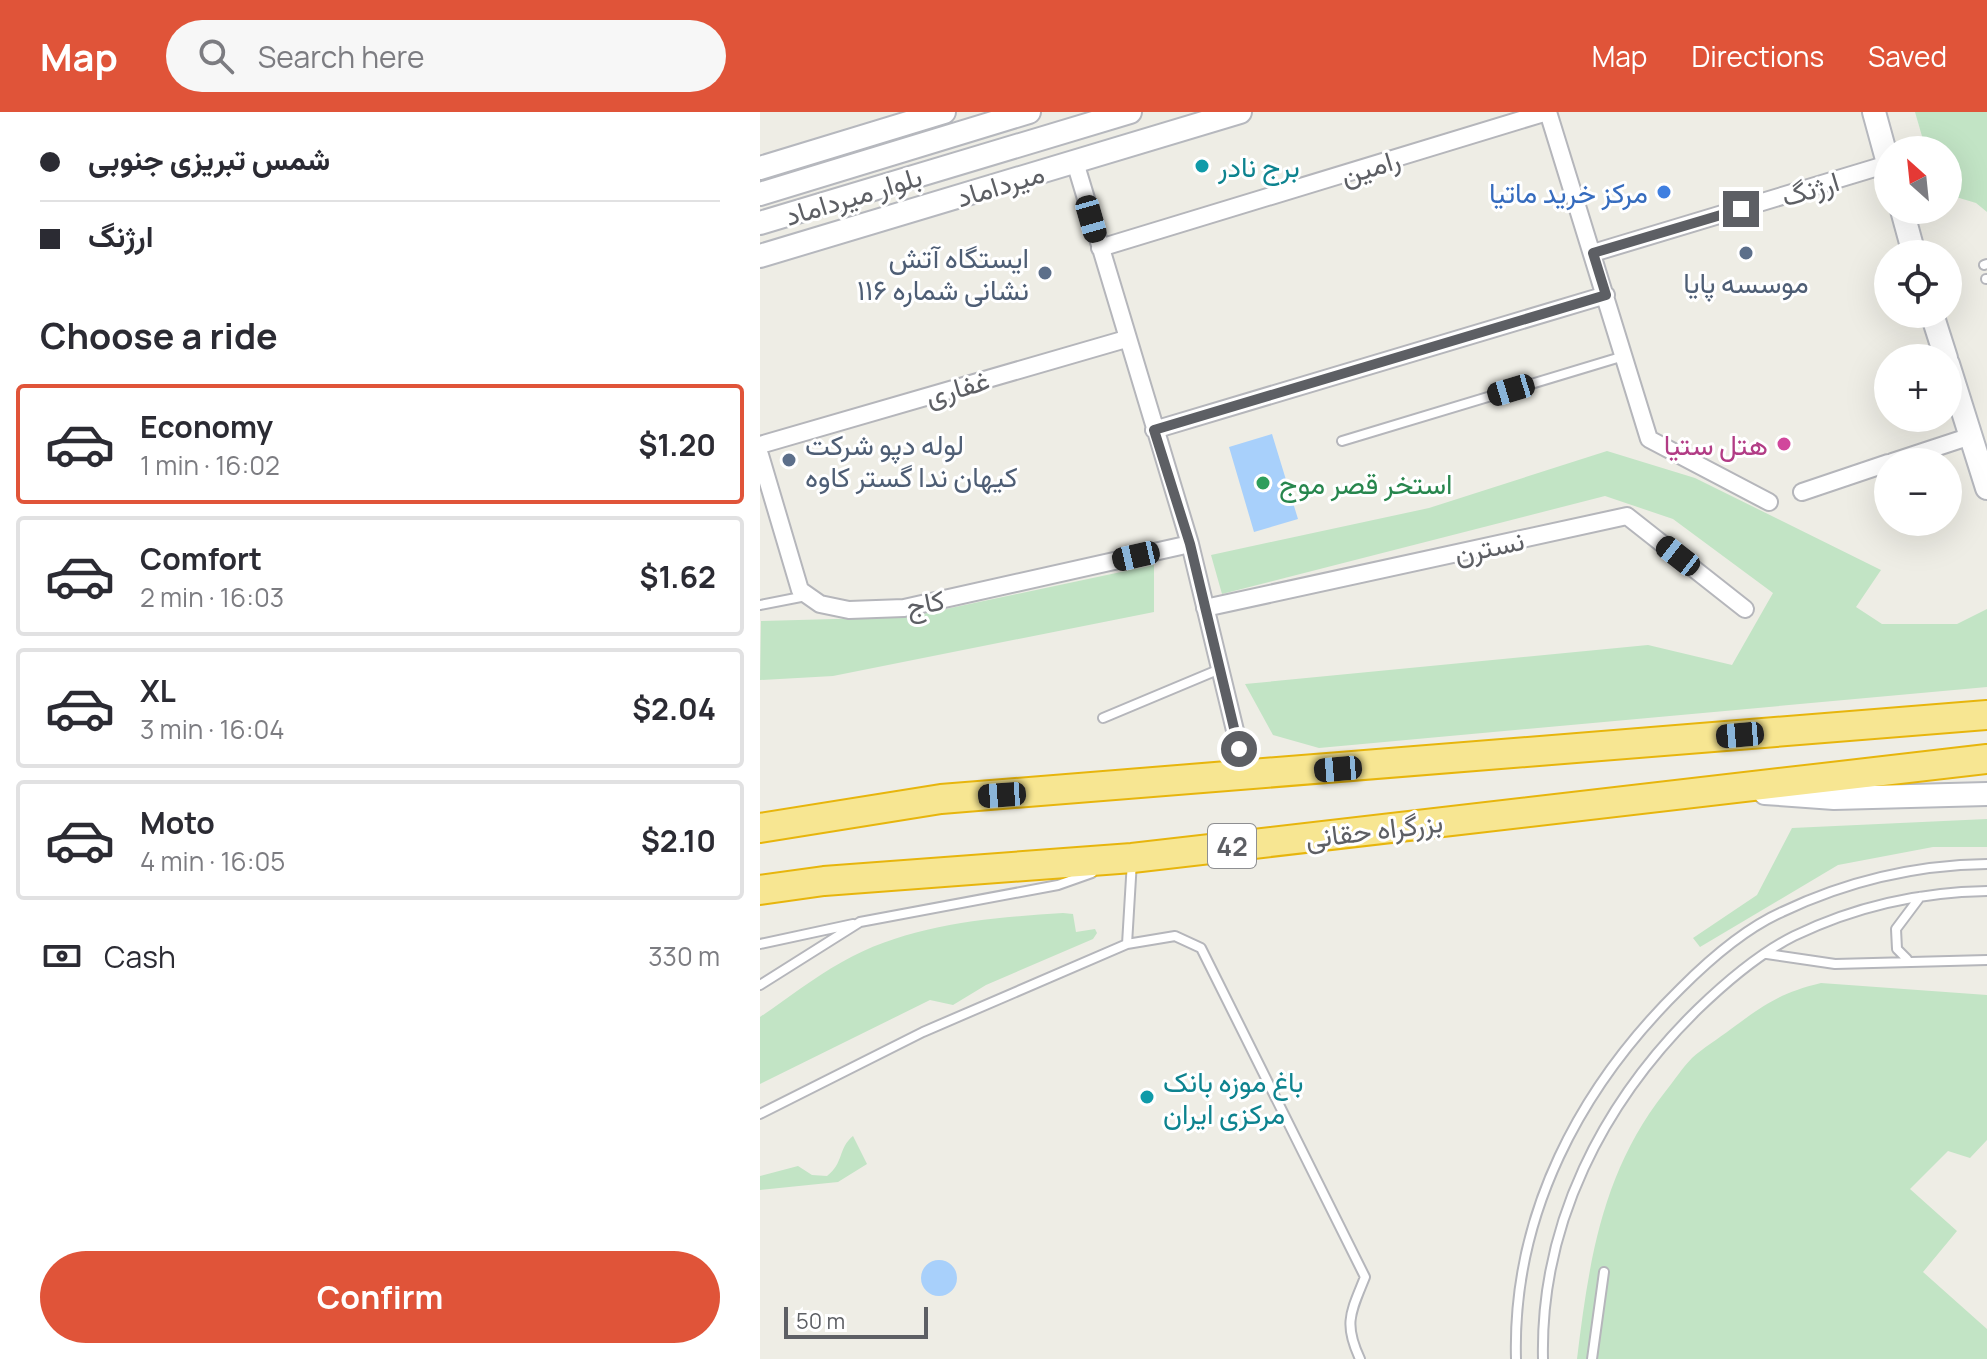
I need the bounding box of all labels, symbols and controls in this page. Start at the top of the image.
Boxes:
search box [166,20,726,92]
text: Map [40,30,118,82]
icon: search [194,34,238,78]
text: Search here [258,36,425,77]
text: Map [1592,37,1647,75]
text: Directions [1691,37,1824,75]
text: Saved [1868,37,1947,75]
north arrow [1874,136,1962,224]
map controls [1874,136,1962,536]
text: شمس تبریزی جنوبی [88,138,330,179]
street label: رامین [1336,139,1404,193]
place label: برج نادر [1217,147,1300,186]
street label: میرداماد [951,153,1049,215]
street label: بلوار میرداماد [780,156,926,234]
marker: برج نادر [1193,157,1211,175]
street label: ارژنگ [1776,161,1844,215]
place label: مرکز خرید ماتیا [1489,173,1648,211]
marker: مرکز خرید ماتیا [1655,183,1673,201]
route end [1723,191,1759,227]
car [1073,193,1109,245]
text: ارژنگ [88,215,153,256]
place label: ایستگاه آتش نشانی شماره ۱۱۶ [857,238,1029,308]
button: locate [1874,240,1962,328]
marker: موسسه پایا [1737,244,1755,262]
place label: موسسه پایا [1683,263,1809,302]
marker: ایستگاه آتش نشانی شماره ۱۱۶ [1036,264,1054,282]
text: Choose a ride [40,311,278,360]
button: + [1874,344,1962,432]
street label: غفارى [920,360,994,414]
car [1485,372,1537,408]
text: Economy [140,406,273,447]
icon: car [44,408,116,480]
text: $1.20 [639,424,716,465]
place label: لوله دپو شرکت کیهان ندا گستر کاوه [805,425,1018,495]
place label: هتل ستیا [1664,425,1768,463]
marker: هتل ستیا [1775,435,1793,453]
text: 1 min · 16:02 [140,447,280,483]
button: − [1874,448,1962,536]
marker: لوله دپو شرکت کیهان ندا گستر کاوه [780,451,798,469]
place label: استخر قصر موج [1279,464,1453,503]
marker: استخر قصر موج [1254,474,1272,492]
street label: نسترن [1451,520,1527,572]
car [1652,532,1704,580]
text: Comfort [140,538,262,579]
car [1110,539,1162,573]
icon: car [44,540,116,612]
text: $1.62 [640,556,716,597]
text: 2 min · 16:03 [140,579,284,615]
street label: کاج [902,580,948,625]
text: XL [140,670,176,711]
icon: car [44,672,116,744]
text: $2.04 [632,688,716,729]
text: 3 min · 16:04 [140,711,285,747]
car [1715,721,1765,749]
route start [1221,731,1257,767]
car [1313,755,1363,783]
car [977,781,1027,809]
text: Moto [140,802,215,843]
street label: بزرگراه حقانی [1303,802,1445,856]
icon: car [44,804,116,876]
text: $2.10 [641,820,716,861]
road number: 42 [1208,824,1256,868]
text: 4 min · 16:05 [140,843,285,879]
icon: cash [40,934,84,978]
text: Cash [104,936,176,977]
text: 330 m [648,938,720,974]
place label: باغ موزه بانک مرکزی ایران [1163,1062,1304,1132]
marker: باغ موزه بانک مرکزی ایران [1138,1088,1156,1106]
button: Confirm [40,1251,720,1343]
scale bar [784,1303,928,1339]
text: 50 m [796,1306,845,1336]

